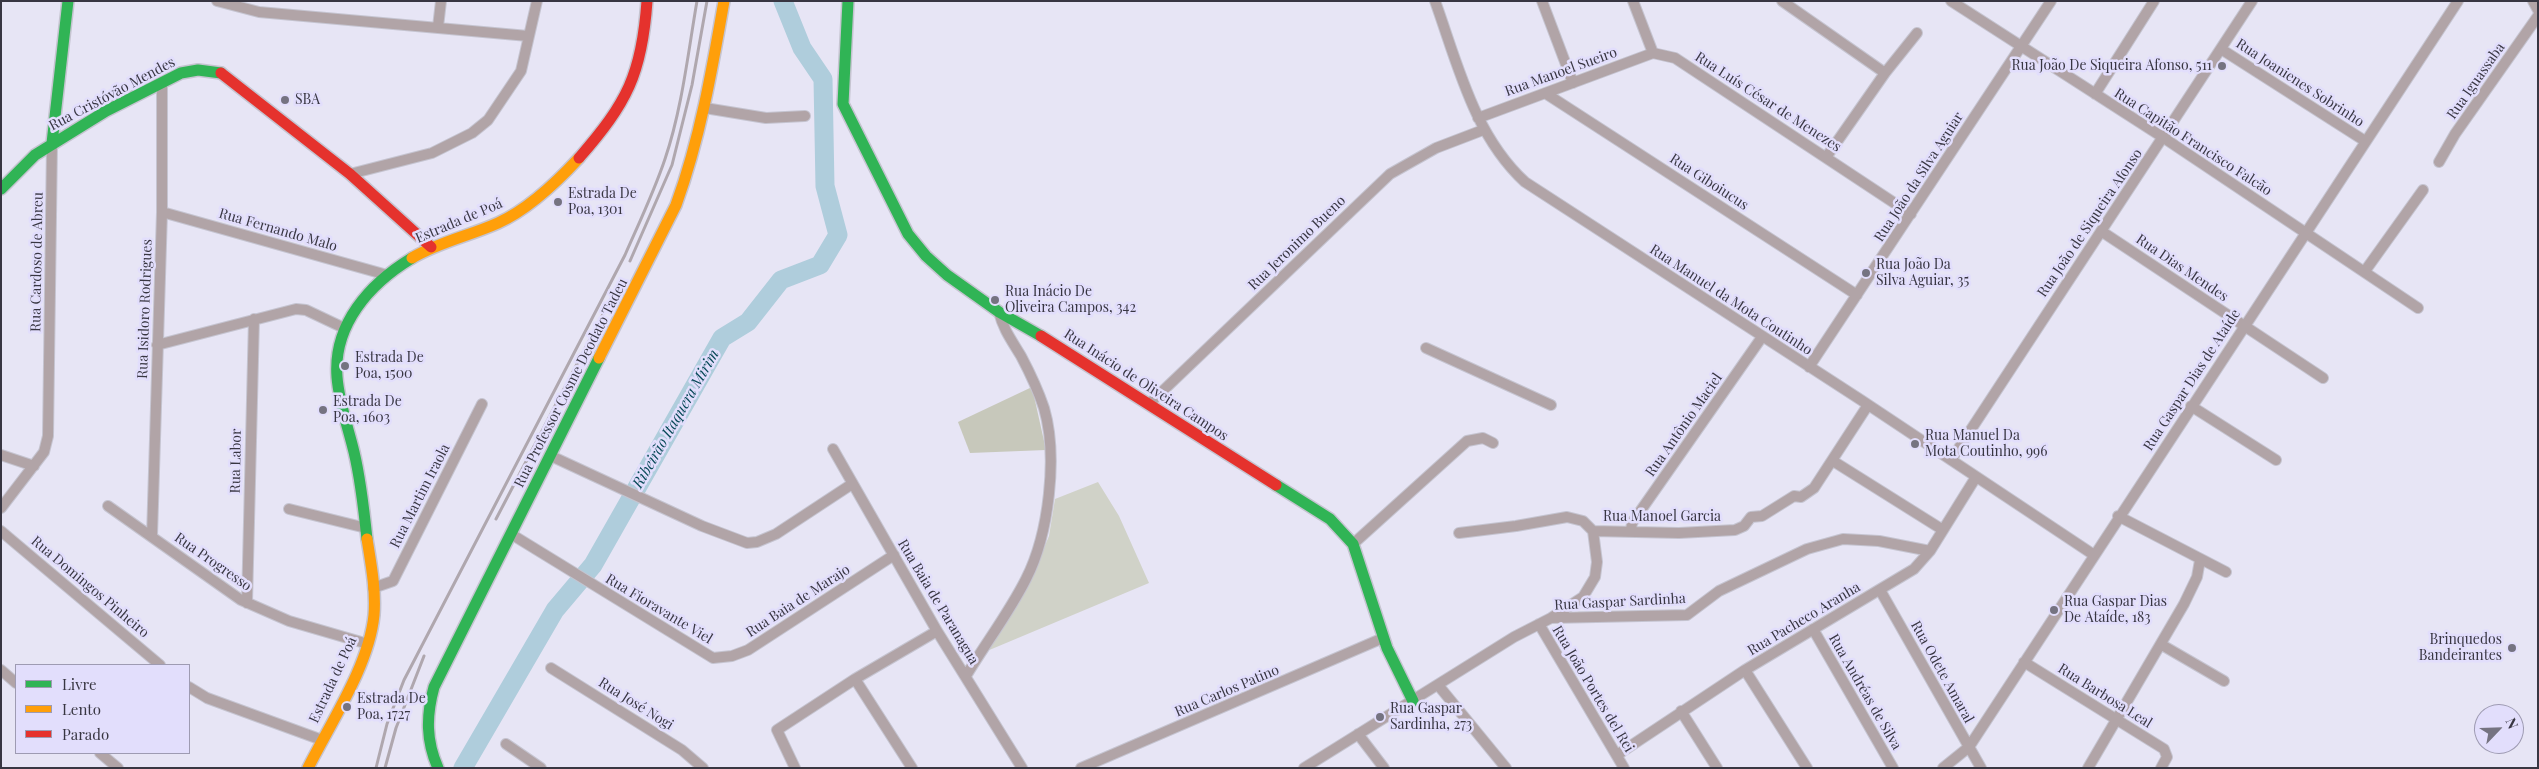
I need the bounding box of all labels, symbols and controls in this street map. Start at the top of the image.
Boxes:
street label: Rua Joanienes Sobrinho [2233,35,2367,131]
street label: Rua Iguassaba [2444,40,2508,122]
street label: Rua Manoel Sueiro [1503,44,1619,100]
street label: Rua Luís César de Menezes [1692,48,1844,156]
street label: Rua Cristóvão Mendes [46,54,178,134]
place label: Rua João De Siqueira Afonso, 511 [2011,58,2212,74]
marker: Rua João De Siqueira Afonso, 511 [2216,60,2228,72]
street label: Rua Capitão Francisco Falcão [2111,85,2275,199]
place label: SBA [295,92,320,108]
marker: SBA [279,94,291,106]
street label: Rua João da Silva Aguiar [1871,109,1967,245]
street label: Rua João de Siqueira Afonso [2034,146,2146,300]
street label: Rua Giboiucus [1666,150,1752,214]
place label: Estrada De Poa, 1301 [568,186,637,218]
street label: Rua Cardoso de Abreu [27,192,47,332]
street label: Rua Jeronimo Bueno [1245,192,1349,294]
street label: Estrada de Poá [413,195,505,247]
marker: Estrada De Poa, 1301 [552,196,564,208]
street label: Rua Fernando Malo [217,205,339,255]
street label: Rua Dias Mendes [2133,231,2231,305]
street label: Rua Isidoro Rodrigues [134,239,156,379]
street label: Rua Manuel da Mota Coutinho [1647,241,1815,359]
place label: Rua João Da Silva Aguiar, 35 [1876,257,1969,290]
marker: Rua João Da Silva Aguiar, 35 [1860,267,1872,279]
street label: Rua Professor Cosme Deodato Tadeu [511,276,631,490]
place label: Rua Inácio De Oliveira Campos, 342 [1005,284,1136,316]
marker: Rua Inácio De Oliveira Campos, 342 [989,294,1001,306]
street label: Rua Gaspar Dias de Ataíde [2140,306,2244,454]
street label: Rua Inácio de Oliveira Campos [1061,326,1231,444]
water label: Ribeirão Itaquera Mirim [629,346,723,492]
place label: Estrada De Poa, 1500 [355,350,424,382]
marker: Estrada De Poa, 1500 [339,360,351,372]
street label: Rua Antônio Maciel [1642,370,1726,480]
place label: Estrada De Poa, 1603 [333,394,402,427]
marker: Estrada De Poa, 1603 [317,404,329,416]
place label: Rua Manuel Da Mota Coutinho, 996 [1925,428,2047,461]
street label: Rua Labor [227,429,245,493]
marker: Rua Manuel Da Mota Coutinho, 996 [1909,438,1921,450]
street label: Rua Martim Iraola [387,441,453,551]
street label: Rua Manoel Garcia [1603,509,1721,525]
street label: Rua Progresso [171,529,255,595]
street label: Rua Domingos Pinheiro [28,533,152,641]
street label: Rua Baia de Paranagua [894,537,982,667]
street label: Rua Baia de Marajo [743,561,853,641]
street label: Rua Fioravante Viel [602,570,716,648]
street label: Rua Pacheco Aranha [1745,579,1863,659]
street label: Rua Gaspar Sardinha [1554,590,1686,614]
place label: Rua Gaspar Dias De Ataíde, 183 [2064,594,2167,626]
marker: Rua Gaspar Dias De Ataíde, 183 [2048,604,2060,616]
street label: Rua Odete Amaral [1907,618,1977,726]
street label: Rua João Portes del Rei [1549,623,1637,755]
street label: Rua Andréas de Silva [1825,631,1905,753]
place label: Brinquedos Bandeirantes [2419,632,2502,664]
street label: Estrada de Poá [306,634,360,726]
marker: Brinquedos Bandeirantes [2506,642,2518,654]
street label: Rua Barbosa Leal [2055,660,2155,732]
street label: Rua Carlos Patino [1172,661,1282,721]
legend [15,664,190,754]
text: Livre [62,674,97,694]
street label: Rua José Nogi [595,674,677,734]
place label: Estrada De Poa, 1727 [357,691,426,724]
text: Lento [62,699,101,719]
marker: Estrada De Poa, 1727 [341,701,353,713]
place label: Rua Gaspar Sardinha, 273 [1390,701,1472,734]
north arrow [2474,704,2524,754]
marker: Rua Gaspar Sardinha, 273 [1374,711,1386,723]
text: N [2502,715,2523,732]
text: Parado [62,724,109,744]

